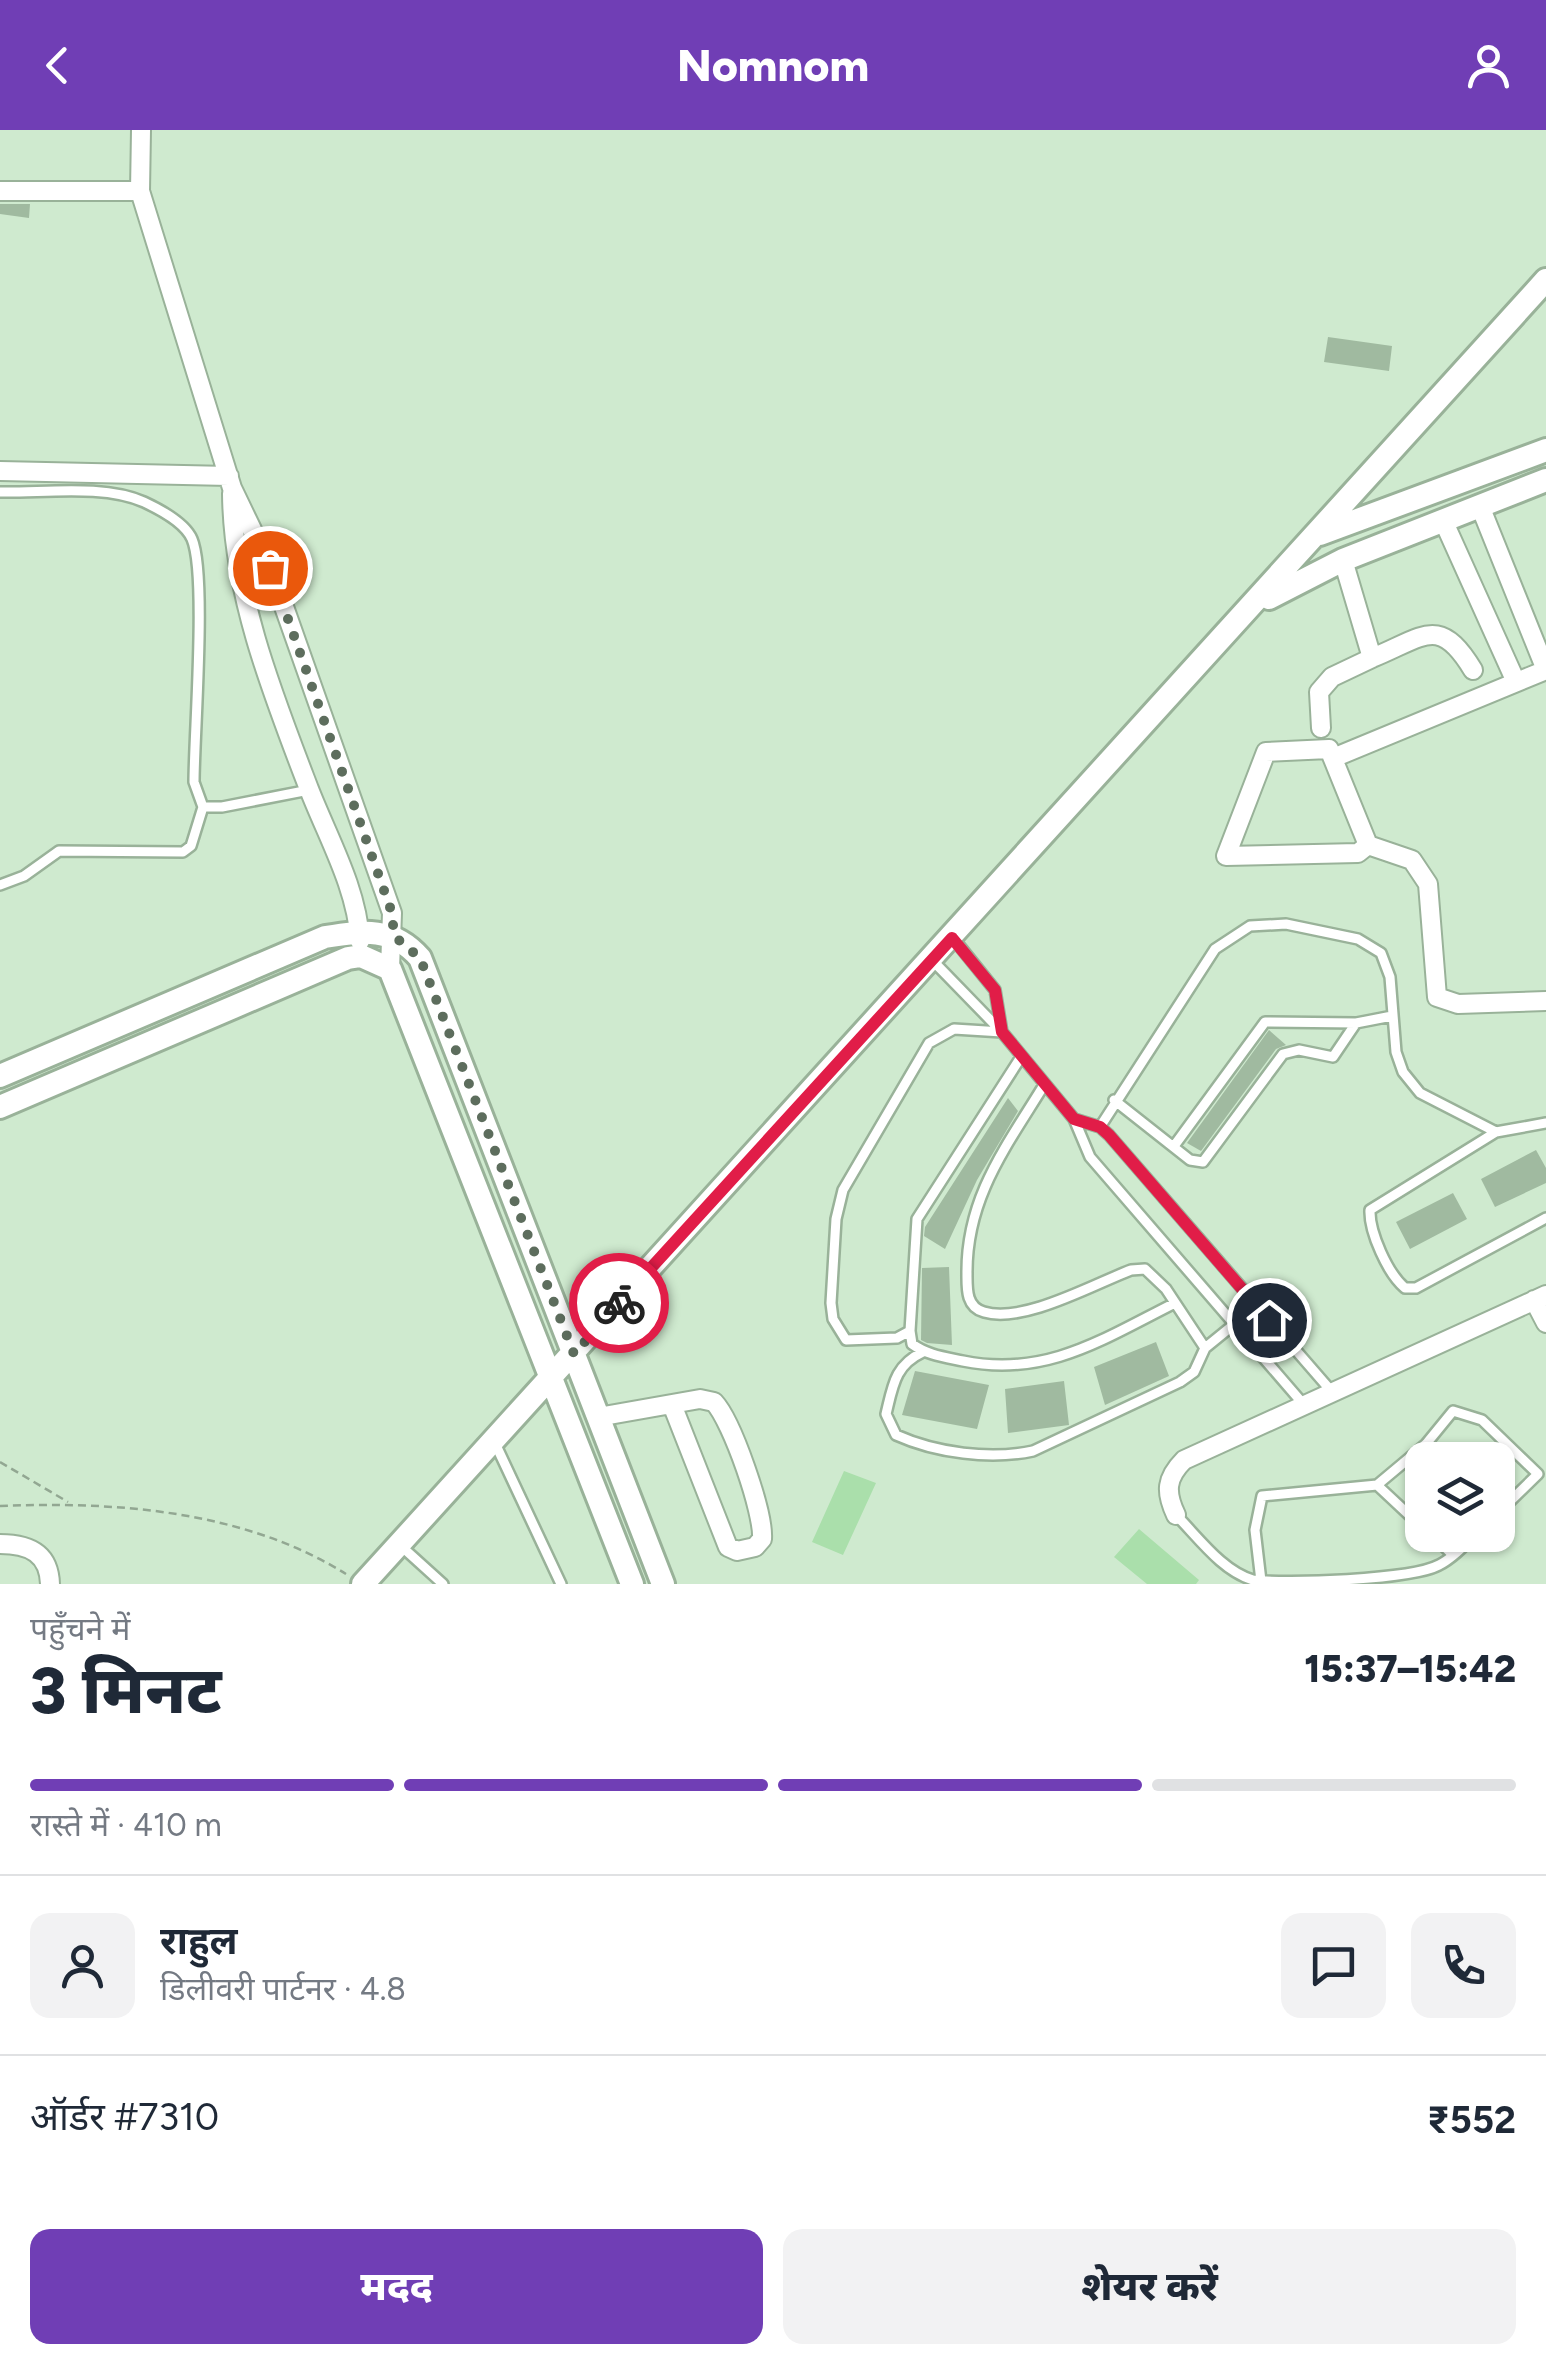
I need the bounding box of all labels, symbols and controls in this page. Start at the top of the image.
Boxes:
icon: back [30,38,85,93]
text: Nomnom [677,38,869,92]
icon: person [1461,38,1516,93]
pin [228,526,313,611]
icon: bag [243,541,298,596]
courier [569,1253,669,1353]
icon: bike [592,1276,647,1331]
pin [1227,1278,1312,1363]
icon: home [1242,1293,1297,1348]
map controls [1405,1442,1515,1552]
button: layers [1405,1442,1515,1552]
text: पहुँचने में [30,1610,130,1648]
text: 15:37–15:42 [1304,1646,1516,1692]
text: 3 मिनट [30,1651,222,1729]
text: रास्ते में · 410 m [30,1806,222,1844]
button: person [30,1913,135,2018]
button: chat [1281,1913,1386,2018]
button: phone [1411,1913,1516,2018]
text: राहुल [160,1918,237,1964]
text: डिलीवरी पार्टनर · 4.8 [160,1970,406,2008]
text: ऑर्डर #7310 [30,2094,219,2140]
text: ₹552 [1427,2097,1516,2143]
button: मदद [30,2229,763,2344]
button: शेयर करें [783,2229,1516,2344]

